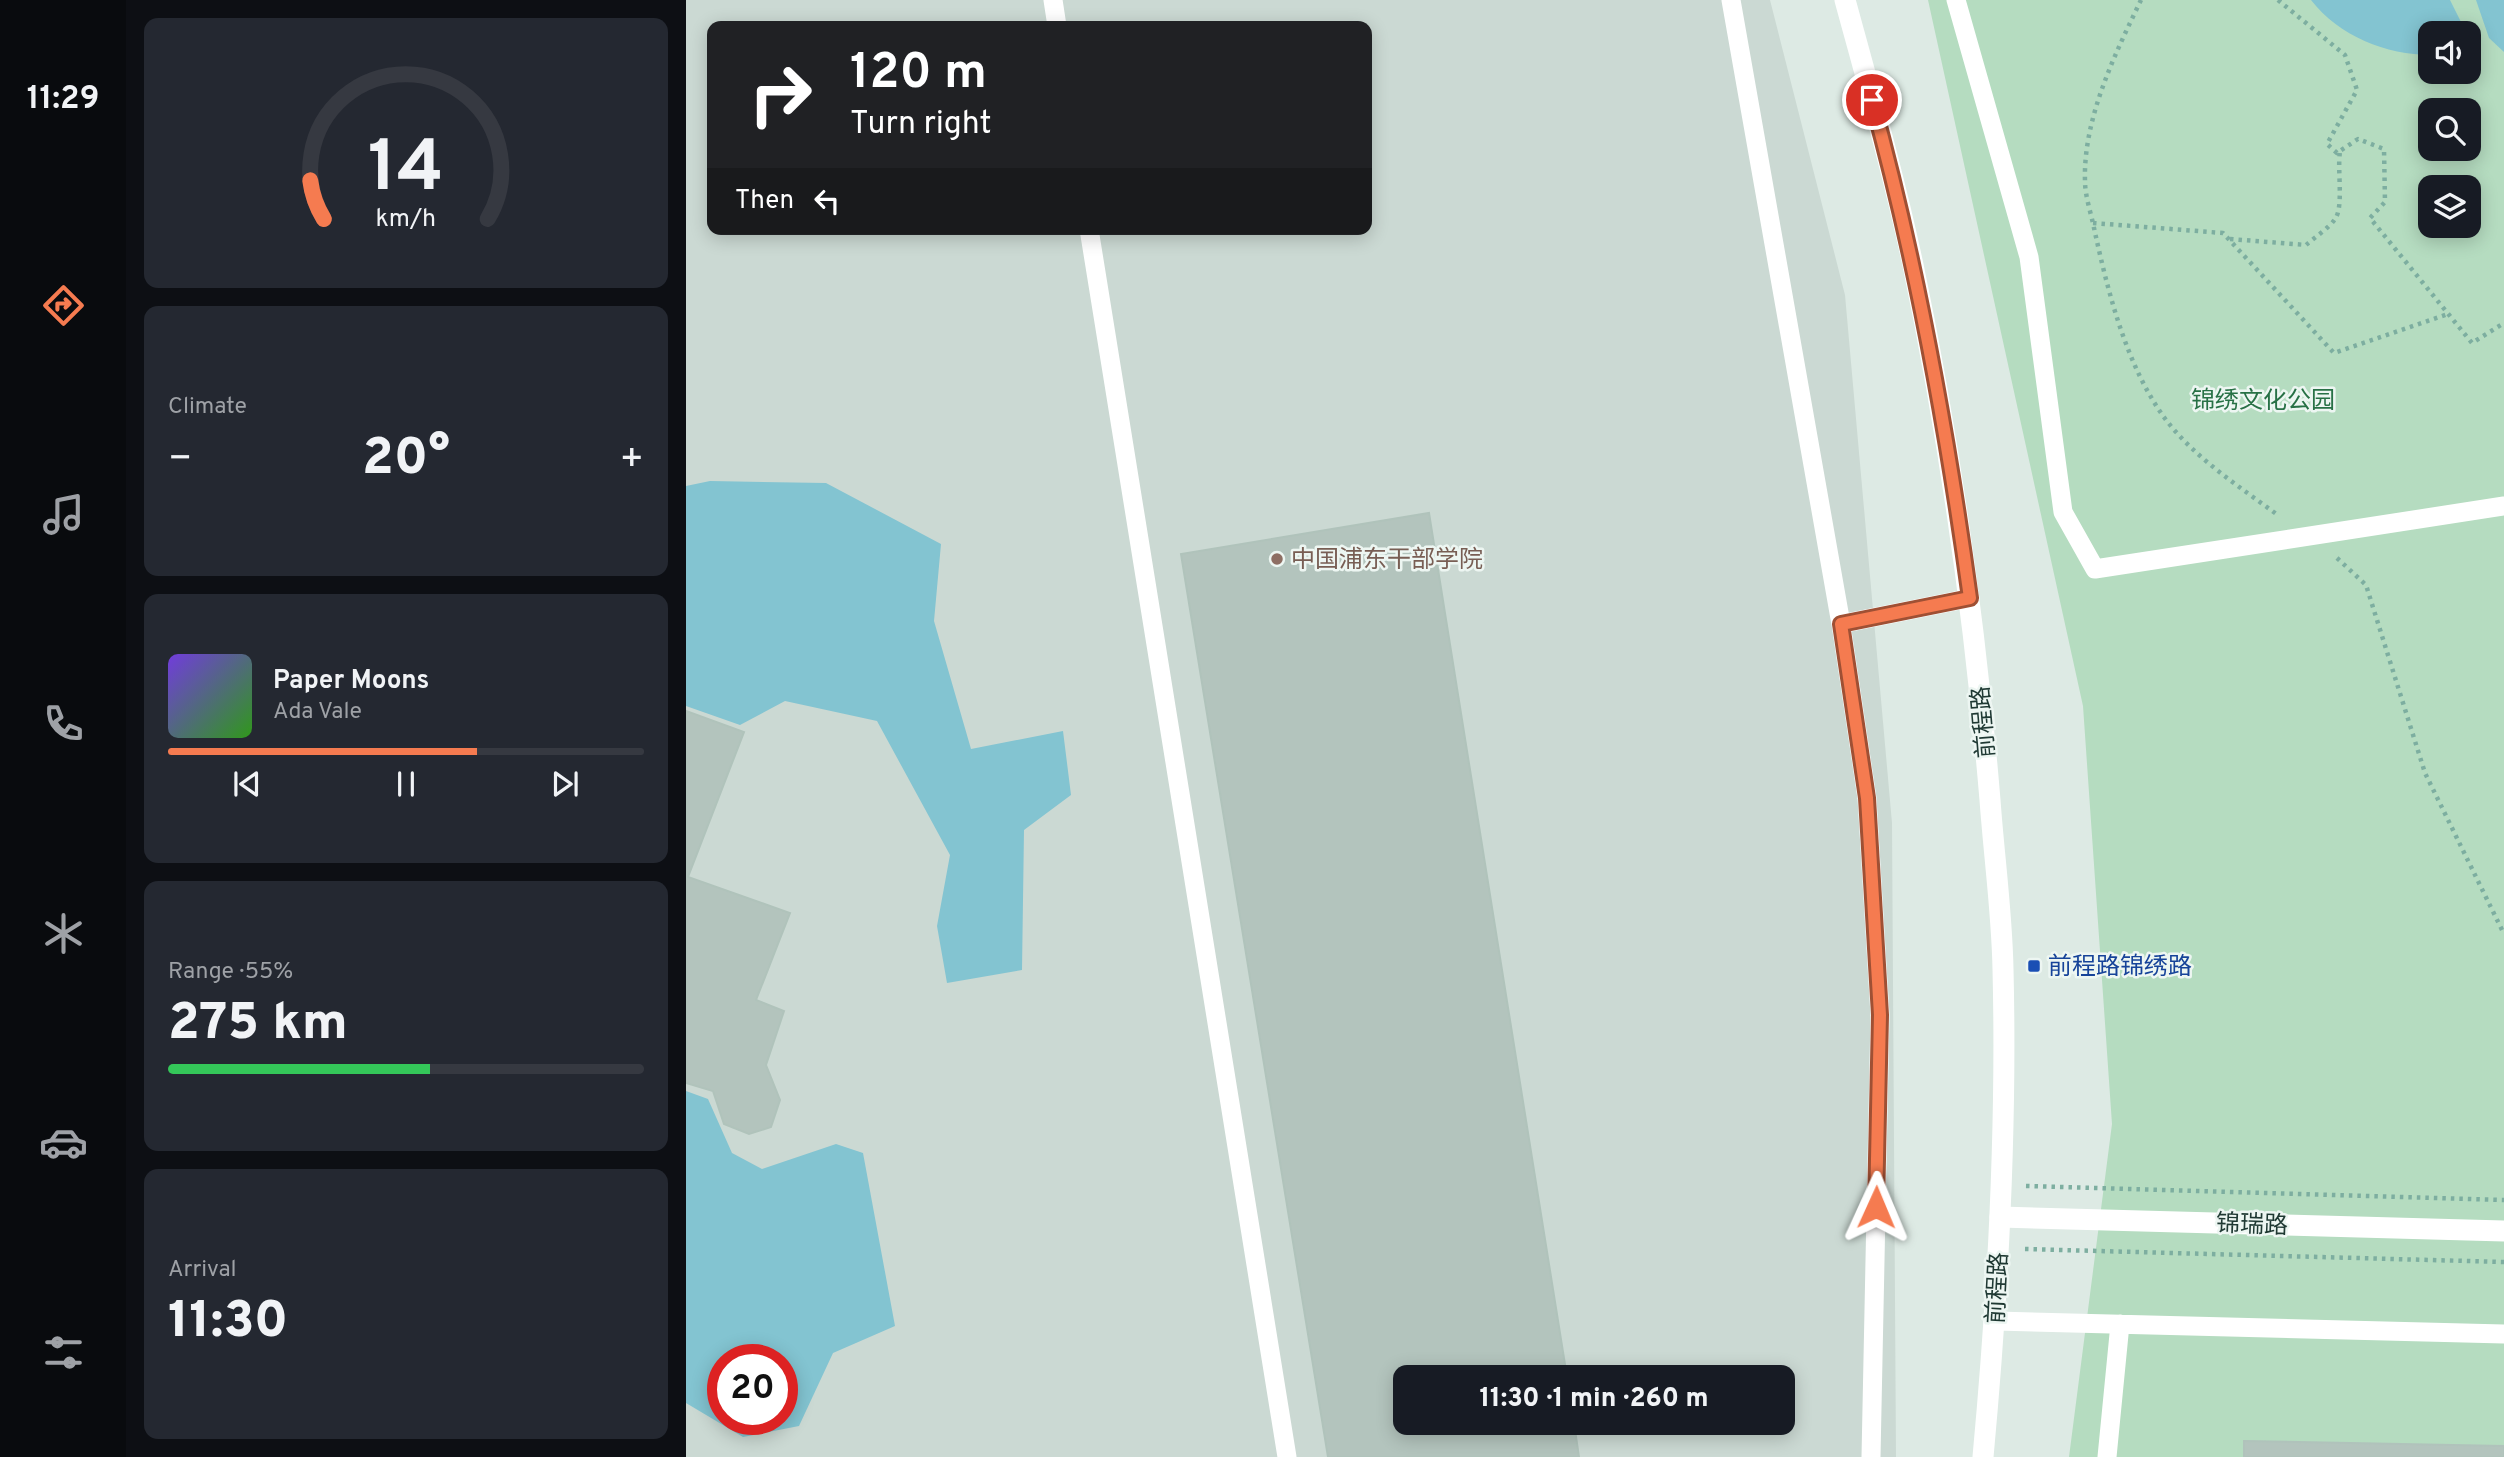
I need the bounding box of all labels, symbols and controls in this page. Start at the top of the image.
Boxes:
map controls [2418,21,2481,238]
button: sound [2418,21,2481,84]
text: 120 m [850,44,987,106]
icon: right [735,49,826,140]
pin [1842,70,1902,130]
text: 11:29 [27,80,99,120]
icon: arrive [1853,81,1891,119]
button: search [2418,98,2481,161]
text: Turn right [850,105,992,145]
text: 14 [368,125,444,217]
button: layers [2418,175,2481,238]
icon: left [808,182,846,220]
text: Then [735,185,794,218]
text: km/h [376,204,436,236]
icon: directions [39,281,88,330]
park label: 锦绣文化公园 [2191,387,2335,417]
text: Climate [168,393,247,422]
text: 20° [362,427,450,493]
text: − [168,436,193,485]
text: + [619,436,644,485]
icon: music [39,490,88,539]
place label: 中国浦东干部学院 [1291,546,1483,576]
marker: 中国浦东干部学院 [1269,551,1285,567]
text: Paper Moons [273,665,429,698]
street label: 前程路 [1967,685,2003,759]
text: Ada Vale [273,698,362,727]
icon: phone [39,699,88,748]
icon: previous [228,765,266,803]
icon: pause [387,765,425,803]
icon: next [546,765,584,803]
icon: climate [39,909,88,958]
place label: 前程路锦绣路 [2048,953,2192,983]
text: Range · 55% [168,958,293,987]
marker: 前程路锦绣路 [2026,958,2042,974]
text: 275 km [168,992,348,1058]
icon: car [39,1118,88,1167]
position arrow [1839,1170,1913,1244]
street label: 锦瑞路 [2215,1210,2288,1242]
street label: 前程路 [1982,1251,2016,1325]
text: Arrival [168,1256,237,1285]
text: 11:30 [168,1290,288,1356]
icon: filters [39,1328,88,1377]
speed limit sign: 20 [707,1344,798,1435]
text: 11:30 · 1 min · 260 m [1479,1383,1709,1416]

